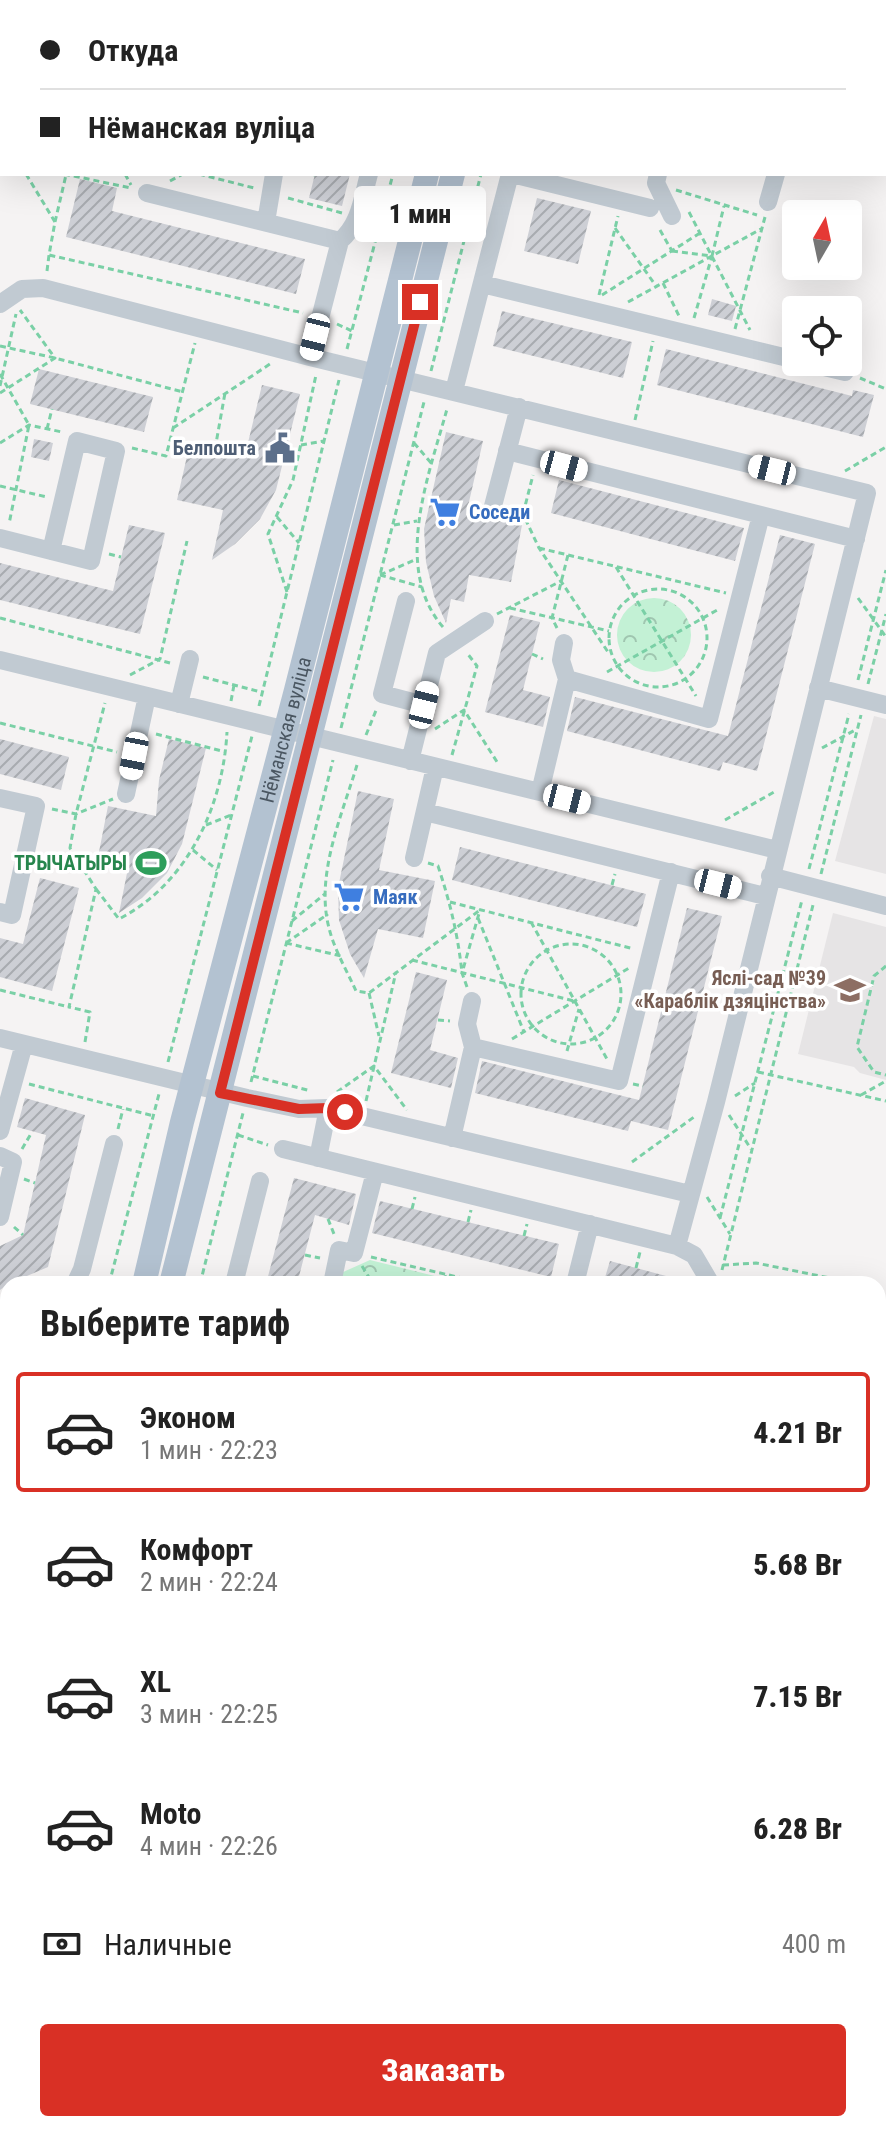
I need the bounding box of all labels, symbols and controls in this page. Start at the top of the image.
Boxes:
text: Откуда [88,33,178,68]
text: Нёманская вуліца [88,110,315,145]
callout: 1 мин [354,186,486,242]
text: 1 мин [389,199,451,229]
north arrow [782,200,862,280]
map controls [782,200,862,376]
route end [402,284,438,320]
button: locate [782,296,862,376]
car [298,311,332,363]
public building icon: Белпошта [263,431,297,465]
place label: Белпошта [173,436,256,460]
car [538,448,590,484]
car [746,453,798,487]
supermarket icon: Соседи [428,495,462,529]
place label: Соседи [469,500,530,524]
street label: Нёманская вуліца [255,654,316,805]
car [407,679,441,731]
car [118,730,150,782]
car [541,782,593,816]
sports icon: ТРЫЧАТЫРЫ [134,846,168,880]
place label: ТРЫЧАТЫРЫ [14,851,127,875]
car [692,867,744,901]
supermarket icon: Маяк [332,880,366,914]
place label: Маяк [373,885,418,909]
place label: Яслі-сад №39 «Караблік дзяцінства» [635,966,826,1013]
school or university icon: Яслі-сад №39 «Караблік дзяцінства» [833,973,867,1007]
route start [327,1094,363,1130]
text: Выберите тариф [40,1303,290,1345]
icon: car [44,1396,116,1468]
text: Эконом [140,1400,236,1435]
text: 4.21 Br [753,1415,842,1450]
text: 1 мин · 22:23 [140,1435,278,1465]
icon: car [44,1528,116,1600]
text: Комфорт [140,1532,253,1567]
text: 5.68 Br [753,1547,842,1582]
text: 2 мин · 22:24 [140,1567,278,1597]
icon: car [44,1660,116,1732]
text: XL [140,1664,171,1699]
text: 7.15 Br [753,1679,842,1714]
text: 3 мин · 22:25 [140,1699,278,1729]
icon: car [44,1792,116,1864]
text: Moto [140,1796,201,1831]
text: 6.28 Br [753,1811,842,1846]
text: 4 мин · 22:26 [140,1831,278,1861]
icon: cash [40,1922,84,1966]
text: Наличные [104,1927,232,1962]
text: 400 m [782,1929,846,1959]
button: Заказать [40,2024,846,2116]

